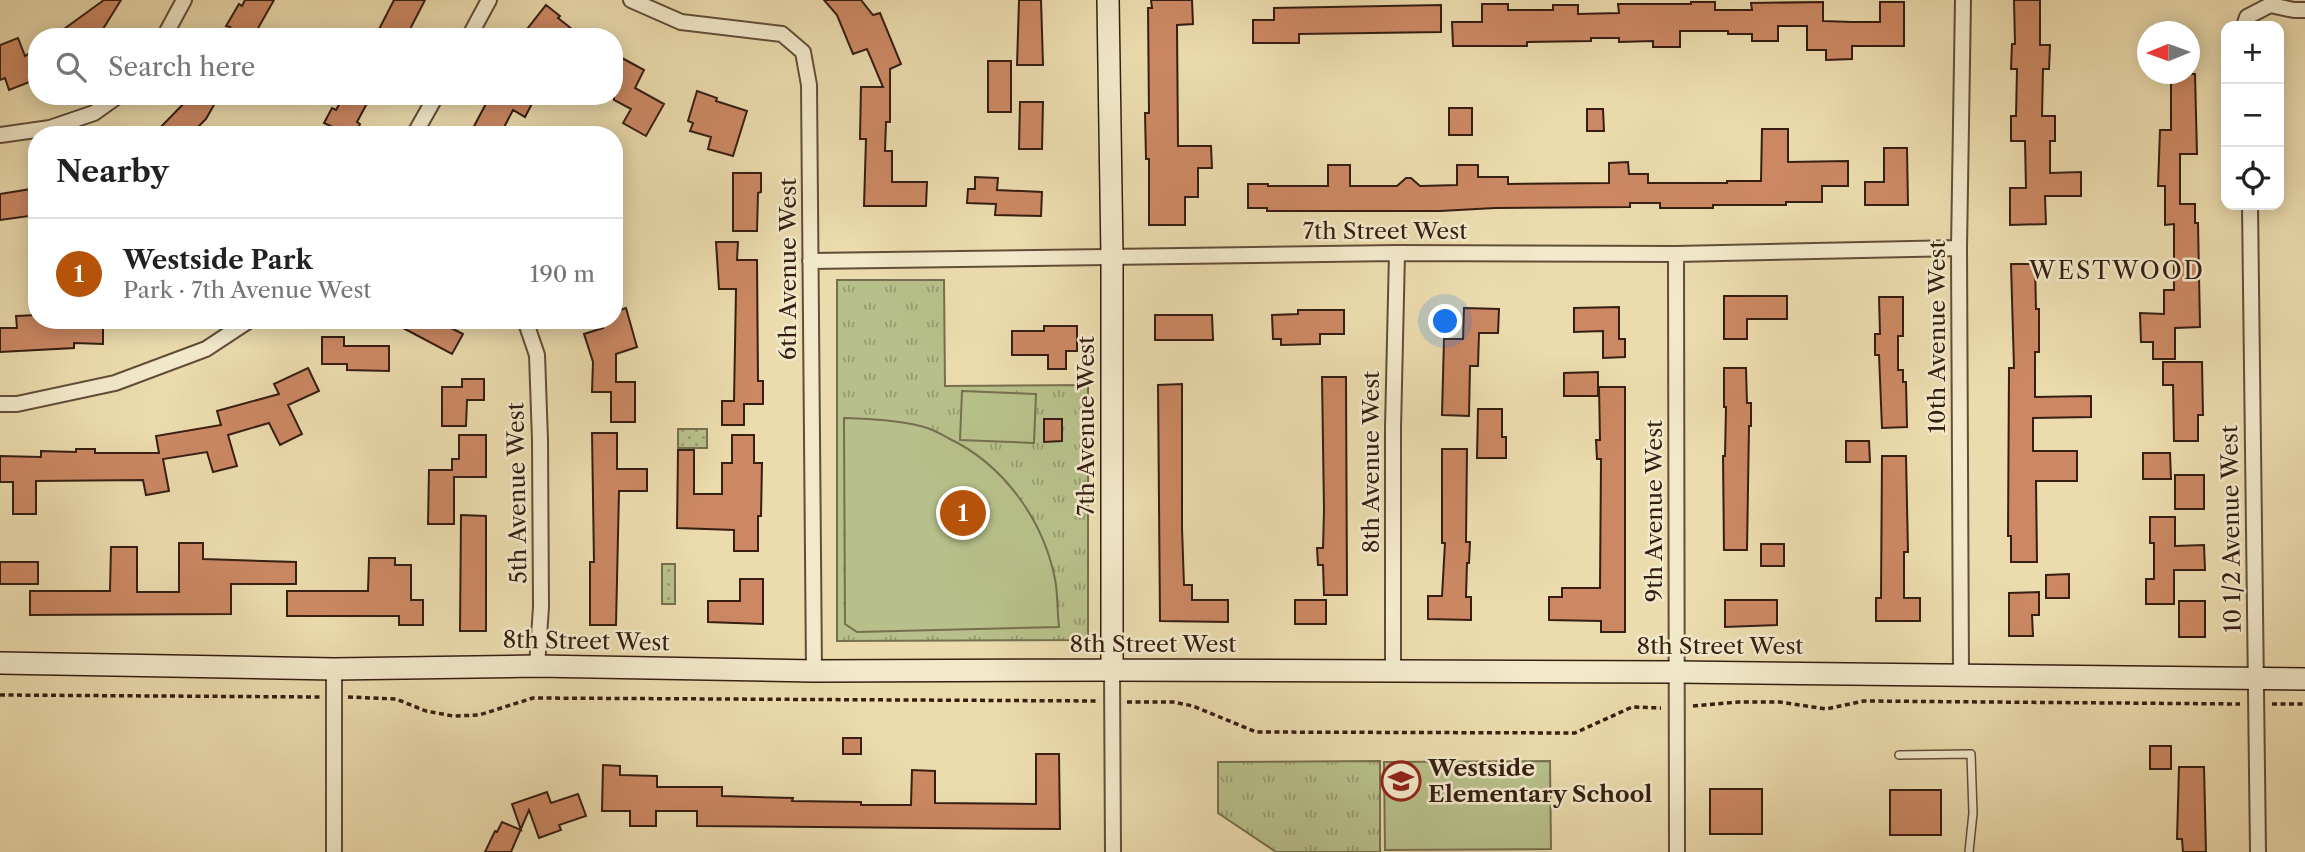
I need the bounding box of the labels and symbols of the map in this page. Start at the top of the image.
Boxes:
north arrow [2137,21,2200,84]
street label: 6th Avenue West [774,178,802,360]
street label: 7th Street West [1303,217,1467,245]
street label: 10th Avenue West [1923,240,1951,434]
district label: WESTWOOD [2028,256,2205,285]
your location [1428,304,1462,338]
street label: 7th Avenue West [1072,336,1100,516]
street label: 8th Avenue West [1357,371,1385,553]
street label: 5th Avenue West [501,402,533,584]
street label: 9th Avenue West [1640,420,1668,602]
street label: 10 1/2 Avenue West [2215,425,2247,633]
pin: 1 [940,487,986,539]
street label: 8th Street West [502,626,670,656]
street label: 8th Street West [1070,630,1236,658]
street label: 8th Street West [1637,632,1803,660]
place label: Westside Elementary School [1427,754,1652,808]
school or university icon: Westside Elementary School [1380,760,1422,802]

